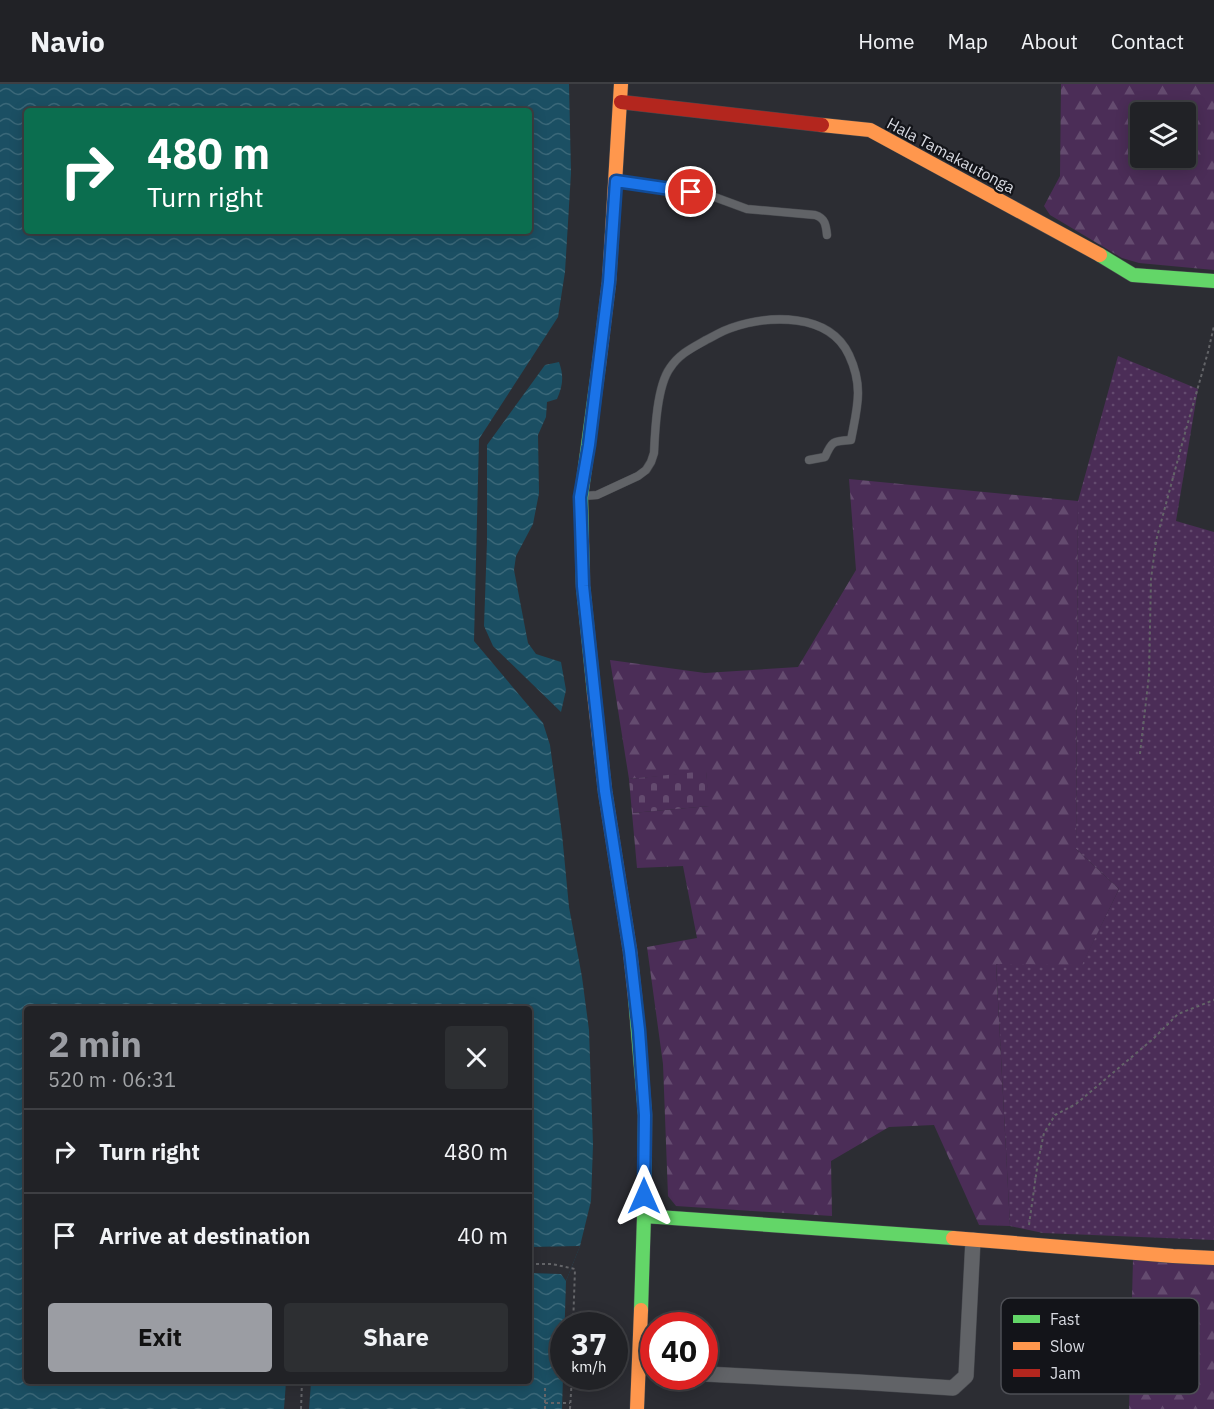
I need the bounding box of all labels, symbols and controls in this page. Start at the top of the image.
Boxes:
text: Navio [30,23,105,60]
text: Home [858,27,915,55]
text: Map [948,27,988,55]
text: About [1021,27,1078,55]
text: Contact [1111,27,1184,55]
map controls [1130,102,1196,168]
button: layers [1130,102,1196,168]
street label: Hala Tamakautonga [884,113,1019,197]
text: 480 m [147,126,270,181]
icon: right [48,132,126,210]
pin [665,166,716,217]
icon: arrive [674,175,707,208]
text: Turn right [147,179,264,214]
text: 2 min [48,1020,142,1067]
button: close [445,1026,508,1089]
text: 520 m · 06:31 [48,1066,176,1093]
icon: right [48,1135,81,1168]
text: Turn right [99,1137,200,1166]
text: 480 m [444,1137,508,1166]
position arrow [612,1164,676,1228]
icon: arrive [48,1219,81,1252]
text: Arrive at destination [99,1221,310,1250]
text: 40 m [457,1221,508,1250]
legend [1001,1298,1199,1394]
button: Exit [48,1303,272,1372]
button: Share [284,1303,508,1372]
text: Fast [1050,1309,1080,1329]
speed limit sign: 40 [640,1312,718,1390]
text: 37 [571,1324,607,1363]
text: Slow [1050,1336,1085,1356]
text: km/h [571,1357,607,1376]
text: Jam [1050,1363,1081,1383]

